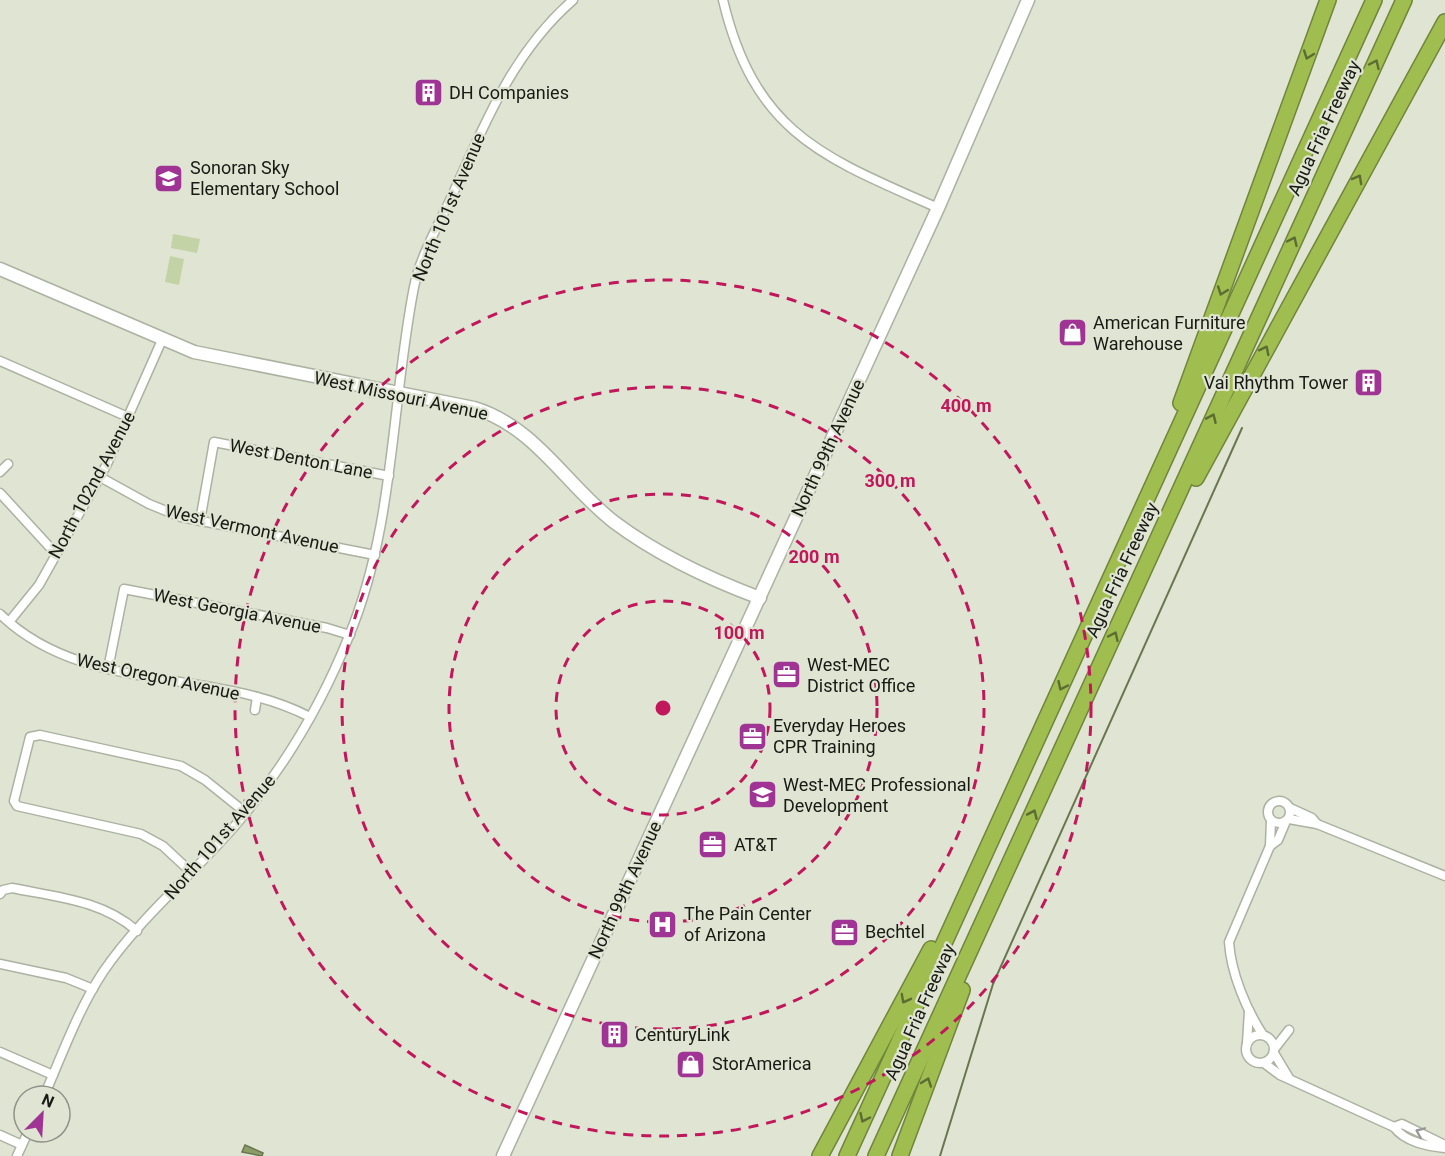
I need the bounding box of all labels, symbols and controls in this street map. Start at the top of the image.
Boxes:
one-way arrow [1303,49,1315,60]
street label: Agua Fria Freeway [1283,56,1364,199]
one-way arrow [1368,59,1380,70]
building icon: DH Companies [412,77,444,109]
place label: DH Companies [449,82,569,103]
street label: North 101st Avenue [408,130,489,284]
place label: Sonoran Sky Elementary School [190,157,339,199]
school or university icon: Sonoran Sky Elementary School [153,162,185,194]
one-way arrow [1351,174,1362,185]
one-way arrow [1286,237,1298,248]
one-way arrow [1216,285,1229,296]
place label: American Furniture Warehouse [1093,312,1246,354]
shop icon: American Furniture Warehouse [1056,317,1088,349]
one-way arrow [1258,345,1270,356]
street label: West Missouri Avenue [312,367,490,424]
building icon: Vai Rhythm Tower [1353,367,1385,399]
place label: Vai Rhythm Tower [1204,372,1348,393]
street label: North 99th Avenue [786,376,869,520]
text: 400 m [940,395,992,416]
street label: North 102nd Avenue [44,408,139,562]
one-way arrow [1205,414,1217,425]
street label: West Denton Lane [228,434,375,483]
text: 300 m [864,470,916,491]
street label: Agua Fria Freeway [1081,498,1162,641]
street label: West Vermont Avenue [163,500,341,557]
text: 200 m [788,546,840,567]
street label: West Georgia Avenue [151,584,323,637]
text: 100 m [713,622,765,643]
one-way arrow [1106,632,1118,643]
street label: West Oregon Avenue [75,649,242,704]
place label: West-MEC District Office [807,654,915,696]
office icon: West-MEC District Office [770,659,802,691]
one-way arrow [1057,680,1069,691]
centre of rings [653,698,673,718]
place label: Everyday Heroes CPR Training [773,715,906,757]
office icon: Everyday Heroes CPR Training [736,720,768,752]
street label: North 101st Avenue [160,770,280,903]
place label: West-MEC Professional Development [783,774,971,816]
school or university icon: West-MEC Professional Development [746,779,778,811]
one-way arrow [1025,809,1037,820]
street label: North 99th Avenue [583,818,666,962]
office icon: AT&T [697,829,729,861]
place label: AT&T [734,834,778,855]
place label: The Pain Center of Arizona [684,903,811,945]
hospital icon: The Pain Center of Arizona [647,908,679,940]
office icon: Bechtel [828,916,860,948]
place label: Bechtel [865,921,925,942]
street label: Agua Fria Freeway [880,940,959,1083]
one-way arrow [901,992,912,1003]
building icon: CenturyLink [598,1019,630,1051]
place label: CenturyLink [635,1024,731,1045]
shop icon: StorAmerica [675,1048,707,1080]
place label: StorAmerica [712,1053,812,1074]
one-way arrow [920,1077,933,1088]
north arrow [12,1084,72,1144]
text: N [39,1090,57,1112]
one-way arrow [860,1111,872,1122]
one-way arrow [1416,1127,1427,1139]

